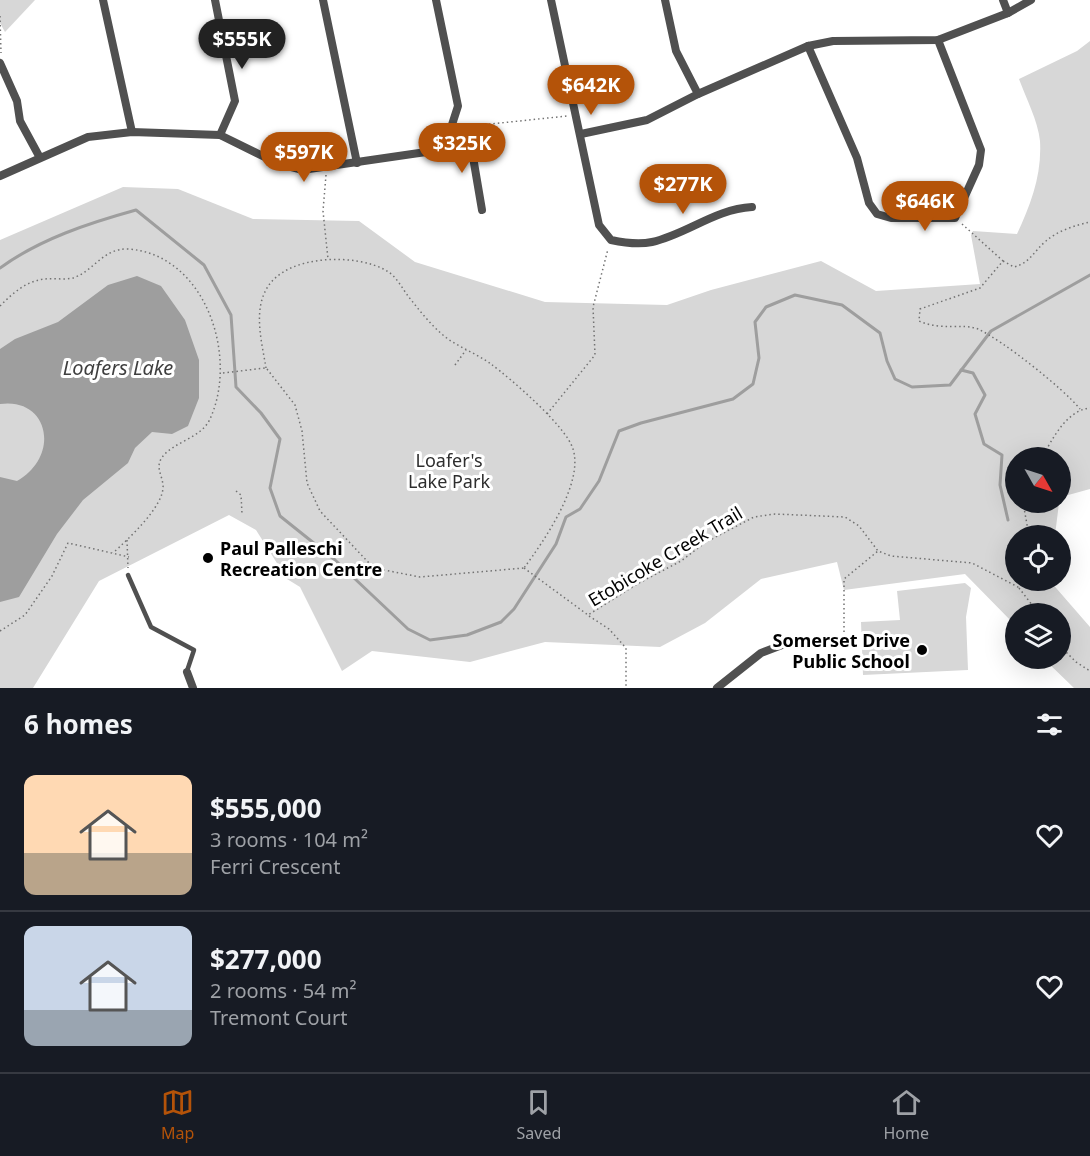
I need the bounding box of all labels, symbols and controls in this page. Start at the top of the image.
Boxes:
pin: $555K [200,19,284,70]
text: $555K [212,25,272,52]
pin: $642K [549,65,633,116]
text: $642K [561,71,621,98]
pin: $325K [420,123,504,174]
text: $325K [432,129,492,156]
pin: $597K [262,132,346,183]
text: $597K [274,138,334,165]
pin: $277K [641,164,725,215]
text: $277K [653,170,713,197]
pin: $646K [883,181,967,232]
text: $646K [895,187,955,214]
water label: Loafers Lake [63,354,173,381]
north arrow [1005,447,1071,513]
map controls [1005,447,1071,669]
park label: Loafer's Lake Park [408,448,490,493]
street label: Etobicoke Creek Trail [584,500,746,612]
button: locate [1005,525,1071,591]
place label: Paul Palleschi Recreation Centre [220,536,382,581]
marker: Paul Palleschi Recreation Centre [201,551,215,565]
button: layers [1005,603,1071,669]
place label: Somerset Drive Public School [773,628,910,673]
marker: Somerset Drive Public School [915,643,929,657]
text: 6 homes [24,706,133,742]
icon: filters [1033,708,1066,741]
text: $555,000 [210,790,322,826]
icon: home [72,799,144,871]
icon: heart [1033,819,1066,852]
text: 3 rooms · 104 m² [210,826,368,853]
text: Ferri Crescent [210,853,340,880]
text: $277,000 [210,941,322,977]
icon: home [72,950,144,1022]
icon: heart [1033,970,1066,1003]
text: 2 rooms · 54 m² [210,977,357,1004]
text: Tremont Court [210,1004,347,1031]
tab: Map [161,1086,194,1144]
tab: Saved [517,1086,561,1144]
tab: Home [883,1086,929,1144]

